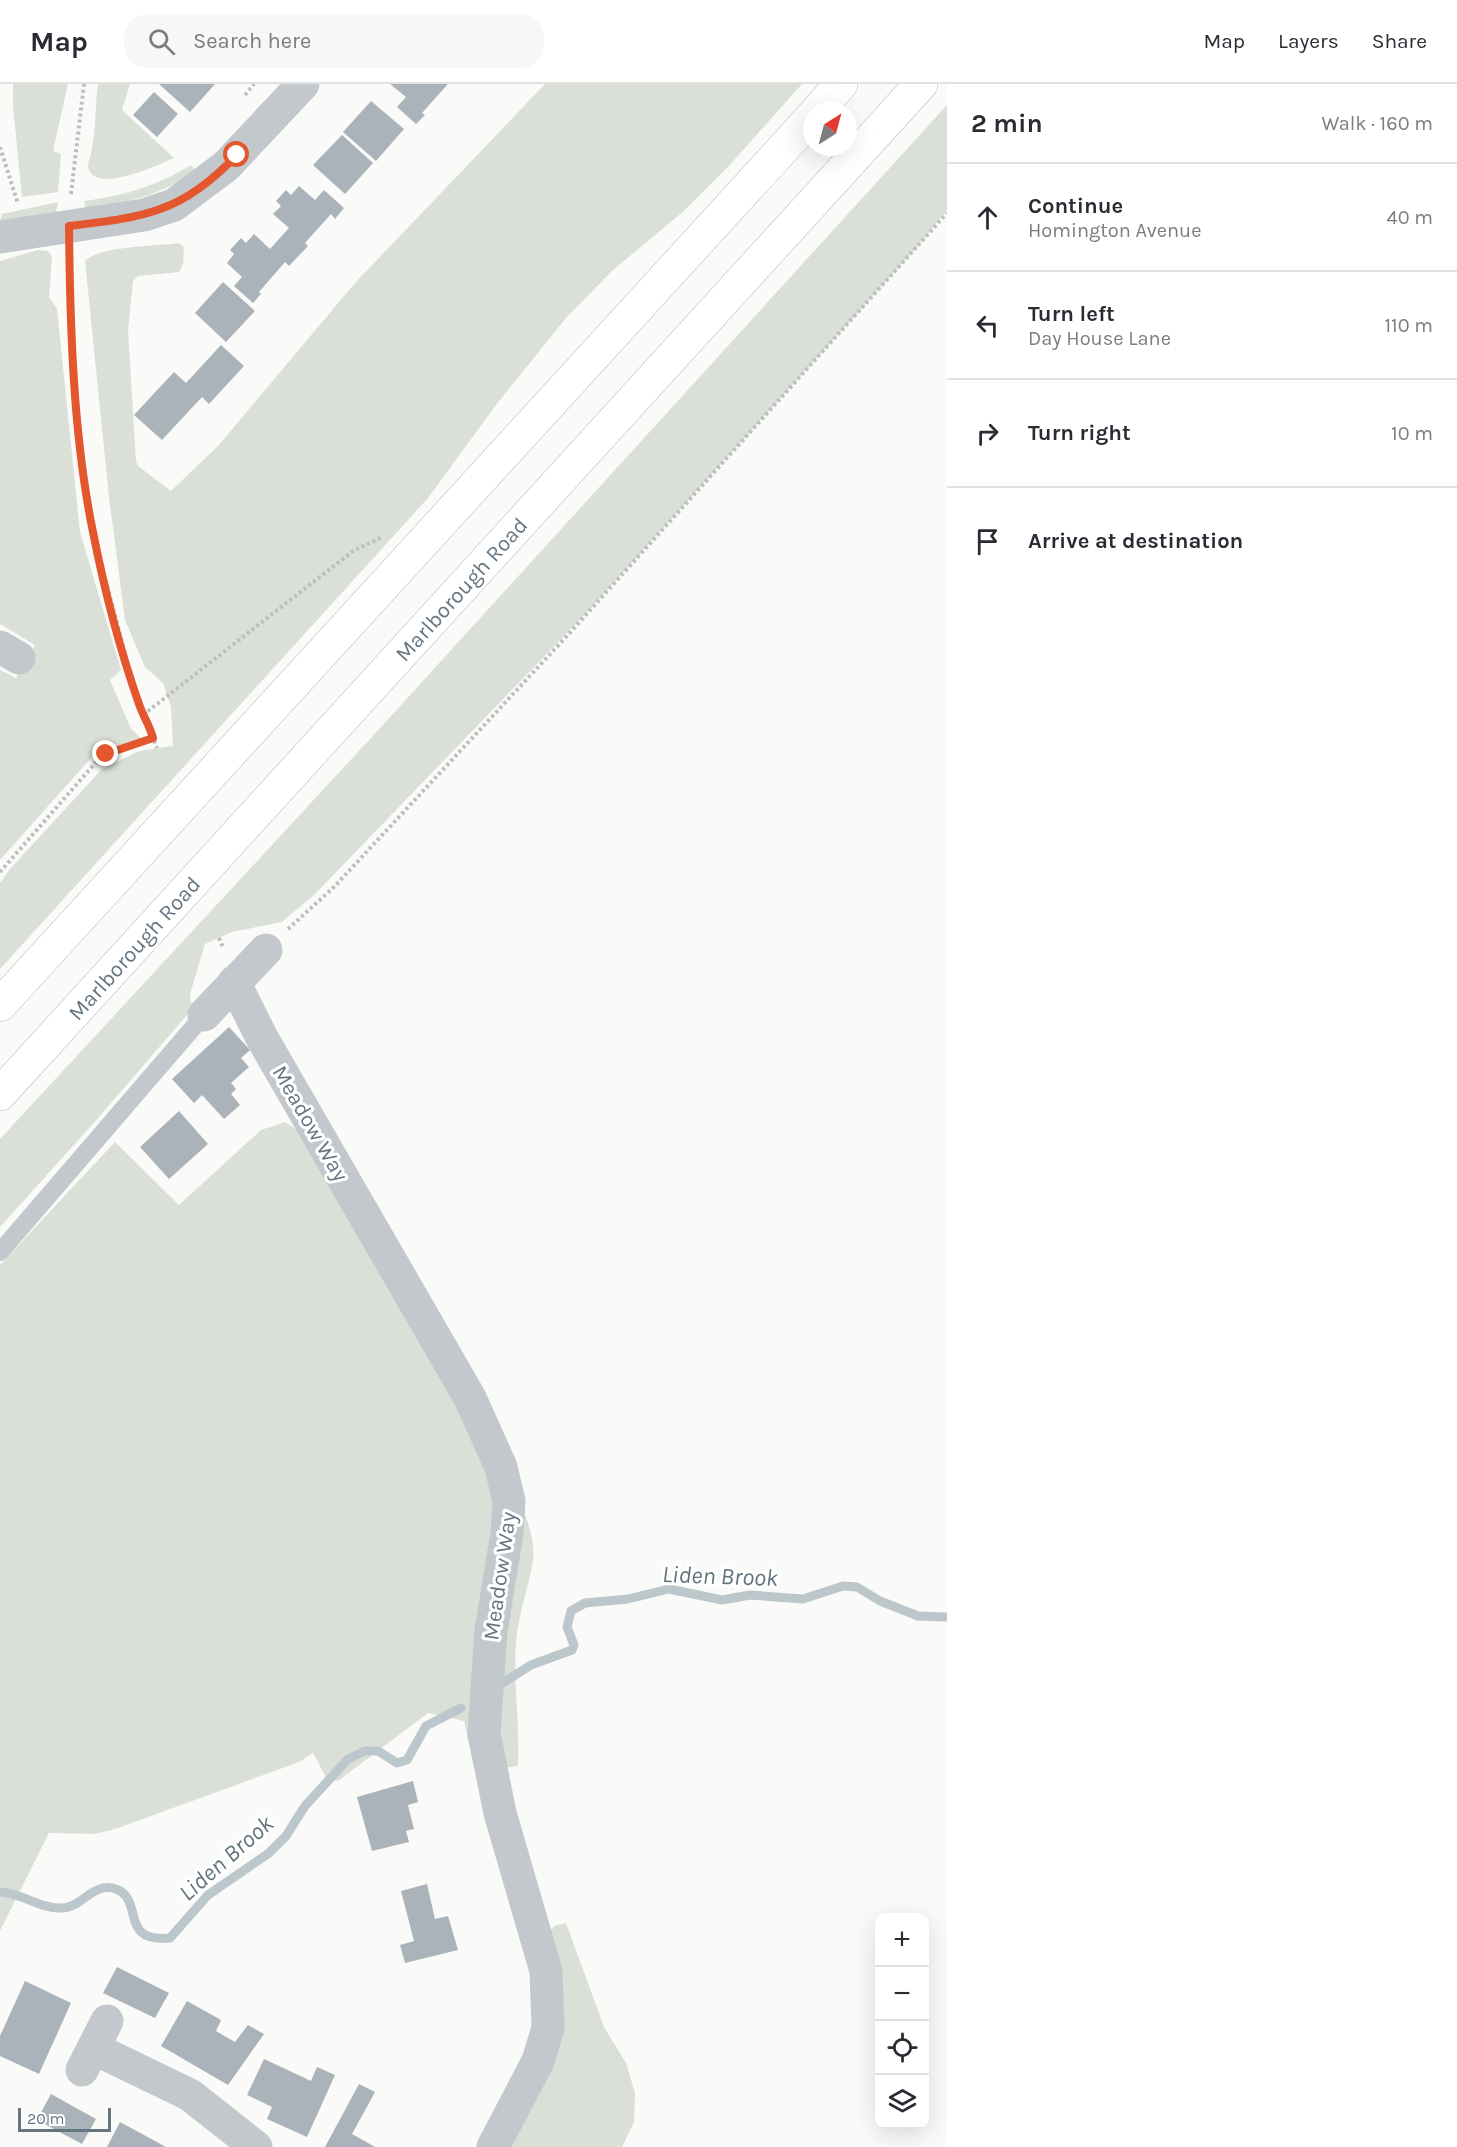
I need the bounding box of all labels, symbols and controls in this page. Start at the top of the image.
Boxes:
search box [124,14,544,68]
text: Map [30,25,88,58]
icon: search [145,25,178,58]
text: Search here [193,28,311,54]
text: Map [1203,29,1245,53]
text: Layers [1278,29,1339,53]
text: Share [1372,29,1427,53]
north arrow [803,102,857,156]
text: 2 min [971,108,1043,139]
text: Walk · 160 m [1321,112,1433,135]
route start [223,141,249,167]
text: Continue [1028,193,1123,219]
icon: ahead [971,201,1004,234]
text: 40 m [1387,206,1433,229]
text: Homington Avenue [1028,219,1201,242]
text: Turn left [1028,301,1115,327]
icon: left [971,309,1004,342]
text: 110 m [1384,314,1433,337]
text: Day House Lane [1028,327,1171,350]
icon: right [971,417,1004,450]
text: Turn right [1028,420,1131,446]
text: 10 m [1391,422,1433,445]
street label: Marlborough Road [390,512,533,667]
icon: arrive [971,525,1004,558]
text: Arrive at destination [1028,528,1243,554]
route end [92,740,118,766]
street label: Marlborough Road [63,871,206,1026]
street label: Meadow Way [266,1061,354,1186]
street label: Meadow Way [478,1510,522,1642]
water label: Liden Brook [661,1560,779,1592]
water label: Liden Brook [173,1809,280,1907]
map controls [875,1913,929,2129]
button: + [875,1913,929,1967]
button: − [875,1967,929,2021]
button: locate [875,2021,929,2075]
button: layers [875,2075,929,2129]
scale bar [18,2105,111,2132]
text: 20 m [27,2109,65,2128]

